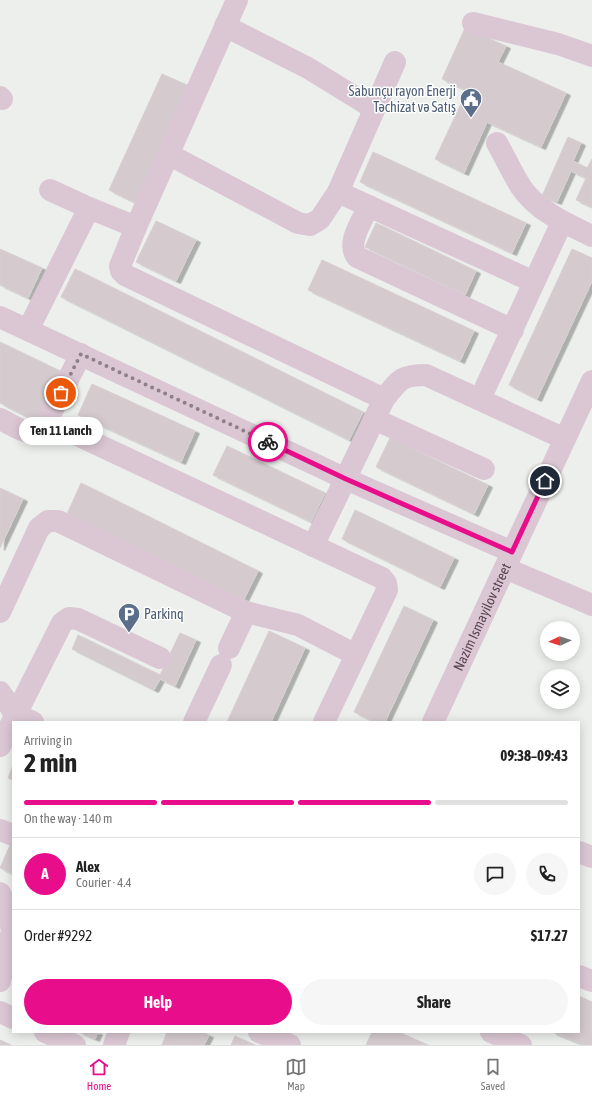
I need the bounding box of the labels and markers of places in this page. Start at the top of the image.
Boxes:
place label: Sabunçu rayon Enerji Təchizat və Satış [349,83,456,115]
public building icon: Sabunçu rayon Enerji Təchizat və Satış [458,86,484,119]
pin [44,376,78,410]
callout: Ten 11 Lanch [19,417,103,445]
pin [528,464,562,498]
parking icon: Parkinq [116,601,142,634]
place label: Parkinq [144,606,184,622]

